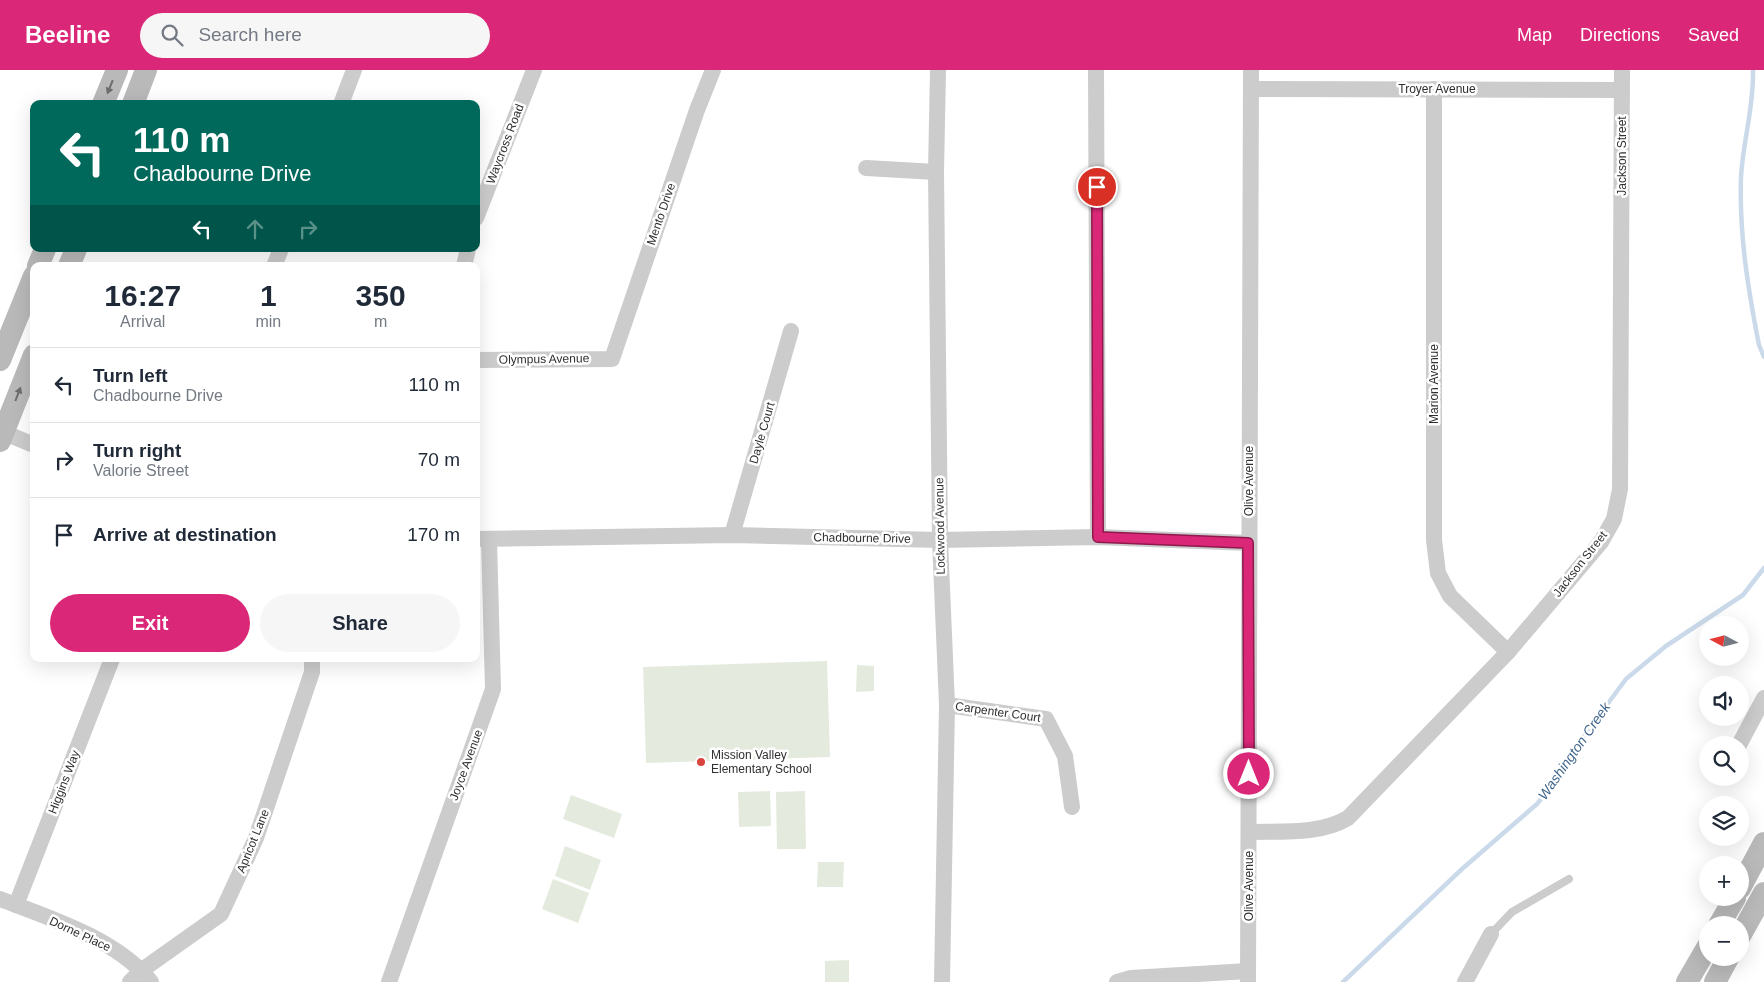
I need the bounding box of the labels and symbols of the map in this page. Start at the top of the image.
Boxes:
one-way arrow [106,80,114,95]
street label: Troyer Avenue [1398,82,1476,96]
street label: Waycross Road [483,102,527,186]
street label: Jackson Street [1615,116,1629,196]
pin [1076,166,1118,208]
street label: Mento Drive [644,181,678,247]
street label: Marion Avenue [1427,344,1441,424]
street label: Olympus Avenue [499,351,590,367]
one-way arrow [15,387,23,401]
street label: Dayle Court [747,400,778,465]
street label: Olive Avenue [1242,445,1256,516]
street label: Lockwood Avenue [932,477,948,575]
street label: Jackson Street [1550,528,1610,600]
street label: Chadbourne Drive [813,530,911,546]
north arrow [1699,616,1749,666]
street label: Carpenter Court [954,699,1042,725]
water label: Washington Creek [1534,699,1614,803]
street label: Joyce Avenue [447,727,485,802]
position arrow [1222,747,1274,799]
street label: Higgins Way [45,748,83,816]
place label: Mission Valley Elementary School [711,748,812,776]
marker: Mission Valley Elementary School [695,756,707,768]
street label: Apricot Lane [234,807,272,875]
street label: Olive Avenue [1242,850,1256,921]
street label: Dorne Place [47,914,113,954]

